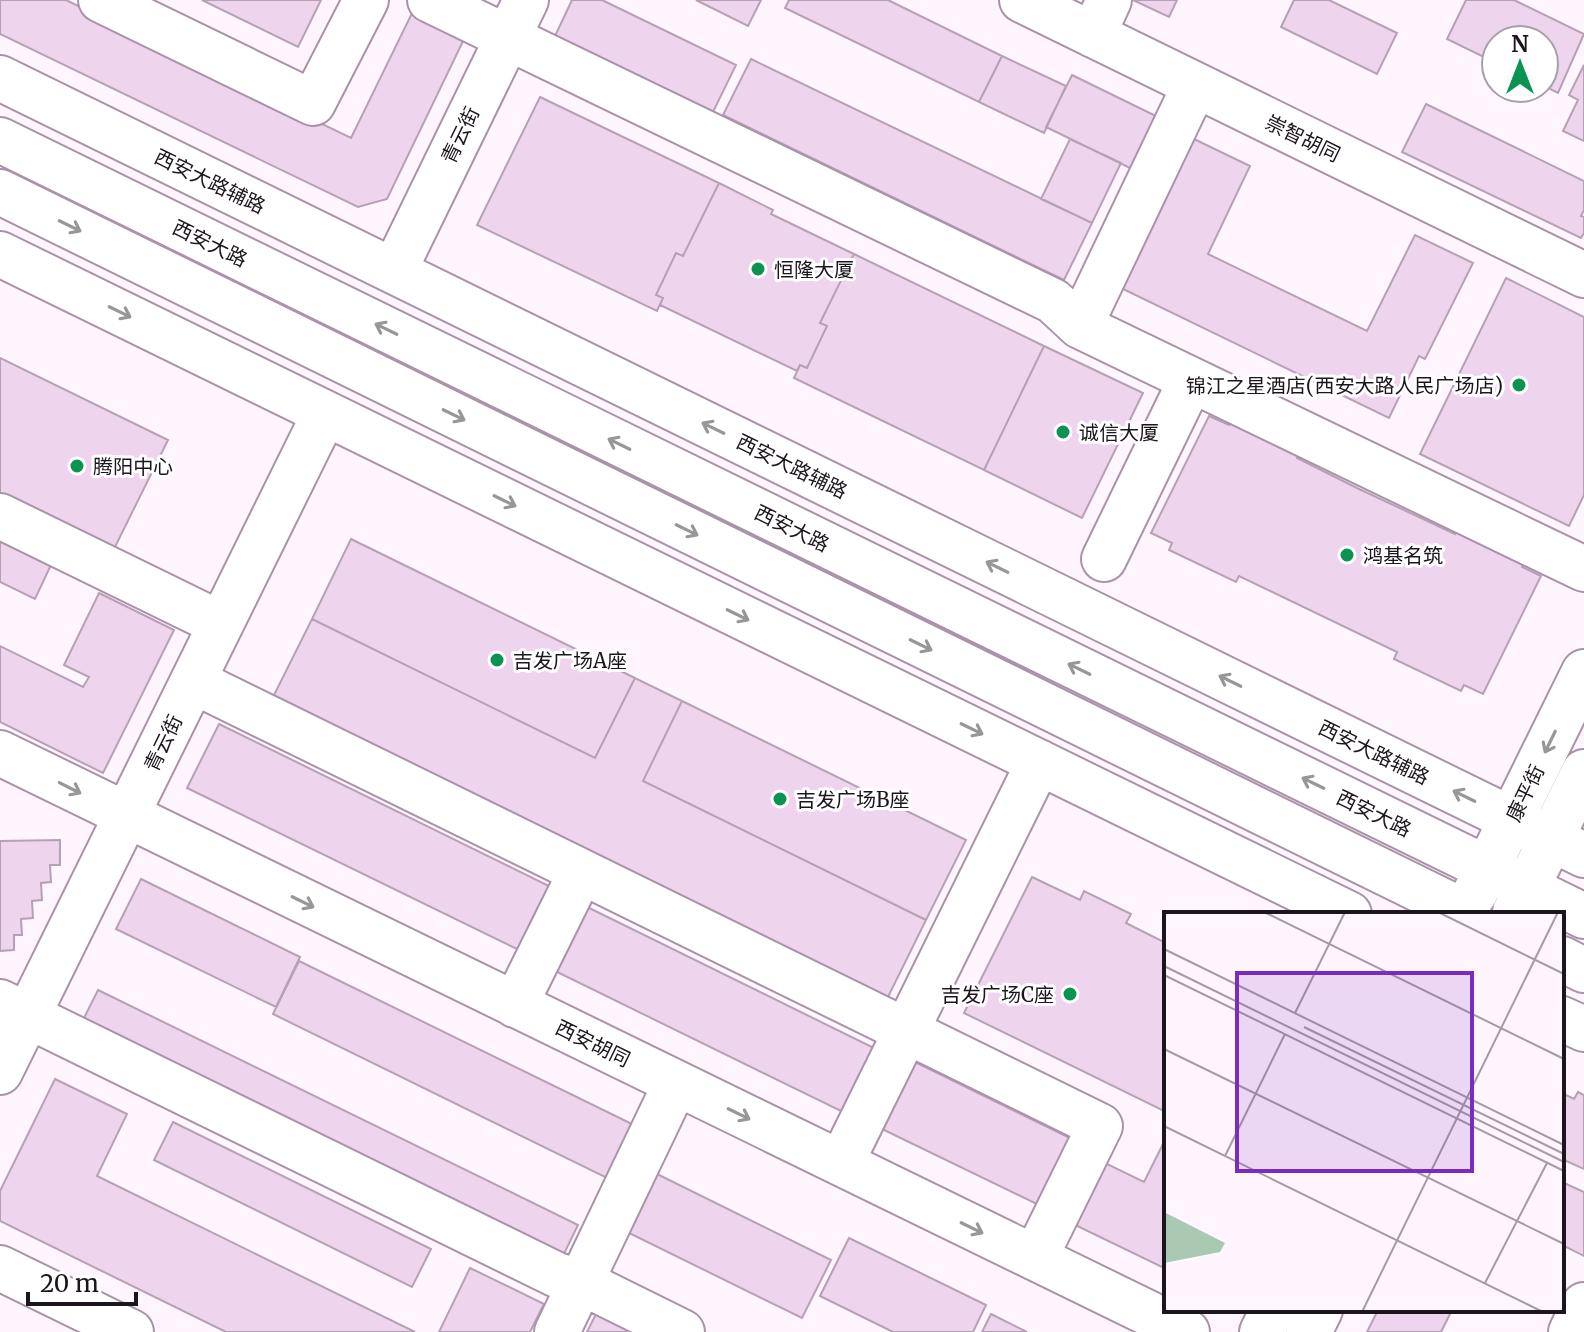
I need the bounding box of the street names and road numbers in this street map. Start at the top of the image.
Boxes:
street label: 青云街 [436,103,484,167]
street label: 崇智胡同 [1262,109,1344,167]
street label: 西安大路辅路 [151,143,269,219]
street label: 西安大路 [169,214,251,272]
street label: 西安大路辅路 [733,428,851,504]
street label: 西安大路 [751,499,833,557]
street label: 青云街 [139,711,187,775]
street label: 西安大路辅路 [1315,714,1433,790]
street label: 康平街 [1501,761,1549,825]
street label: 西安大路 [1333,784,1415,842]
street label: 西安胡同 [552,1014,634,1072]

